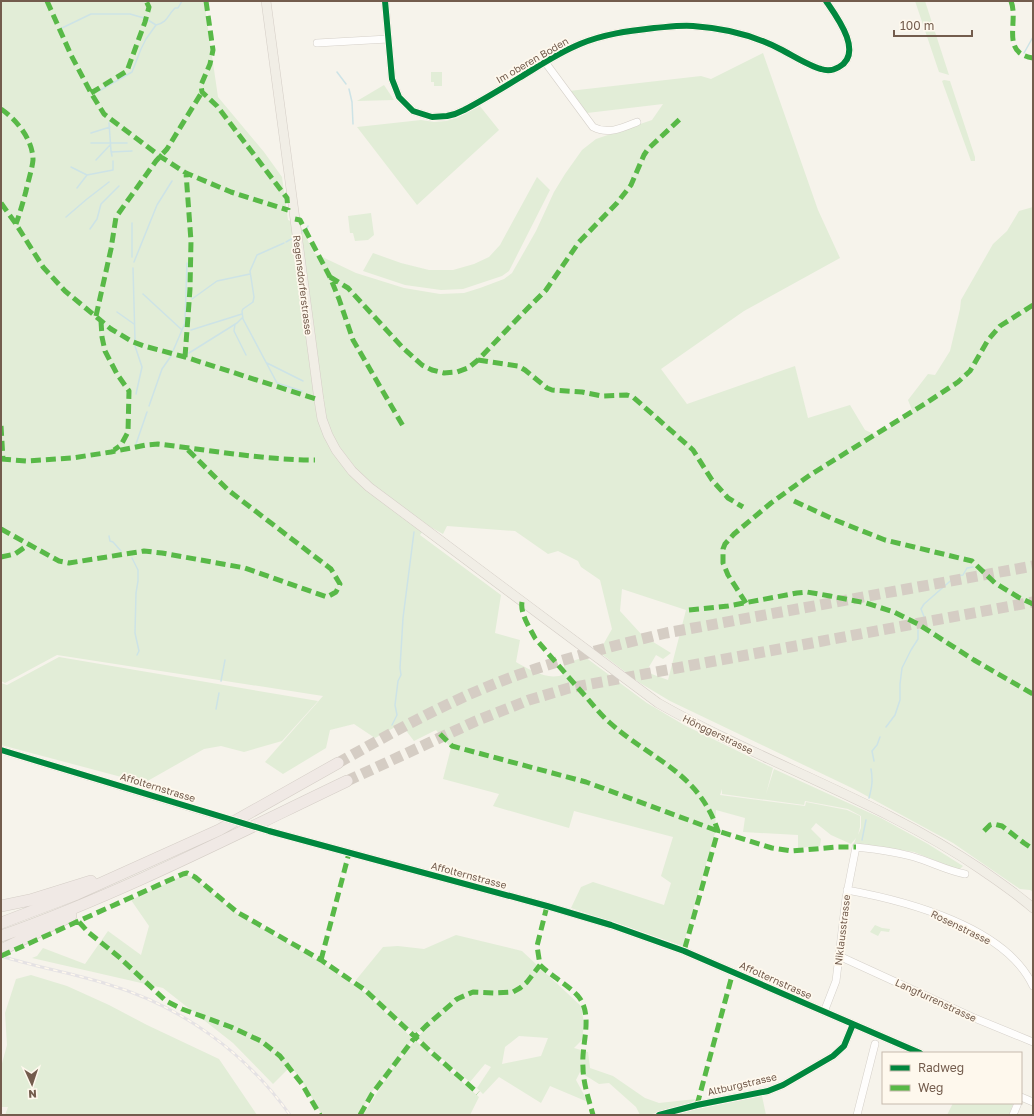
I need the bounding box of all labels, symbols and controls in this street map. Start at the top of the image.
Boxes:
scale bar [894,12,972,38]
text: 100 m [900,18,934,33]
street label: Im oberen Boden [494,34,570,86]
street label: Regensdorferstrasse [291,234,315,336]
street label: Hönggerstrasse [681,712,755,756]
street label: Affolternstrasse [119,770,197,804]
street label: Affolternstrasse [430,859,508,891]
street label: Niklausstrasse [832,894,852,966]
street label: Rosenstrasse [929,907,993,947]
street label: Affolternstrasse [738,959,814,1001]
street label: Langfurrenstrasse [893,976,979,1024]
legend [882,1052,1022,1104]
text: Radweg [918,1060,964,1075]
north arrow [12,1064,52,1104]
street label: Altburgstrasse [706,1070,778,1098]
text: Weg [918,1080,943,1095]
text: N [28,1088,37,1101]

